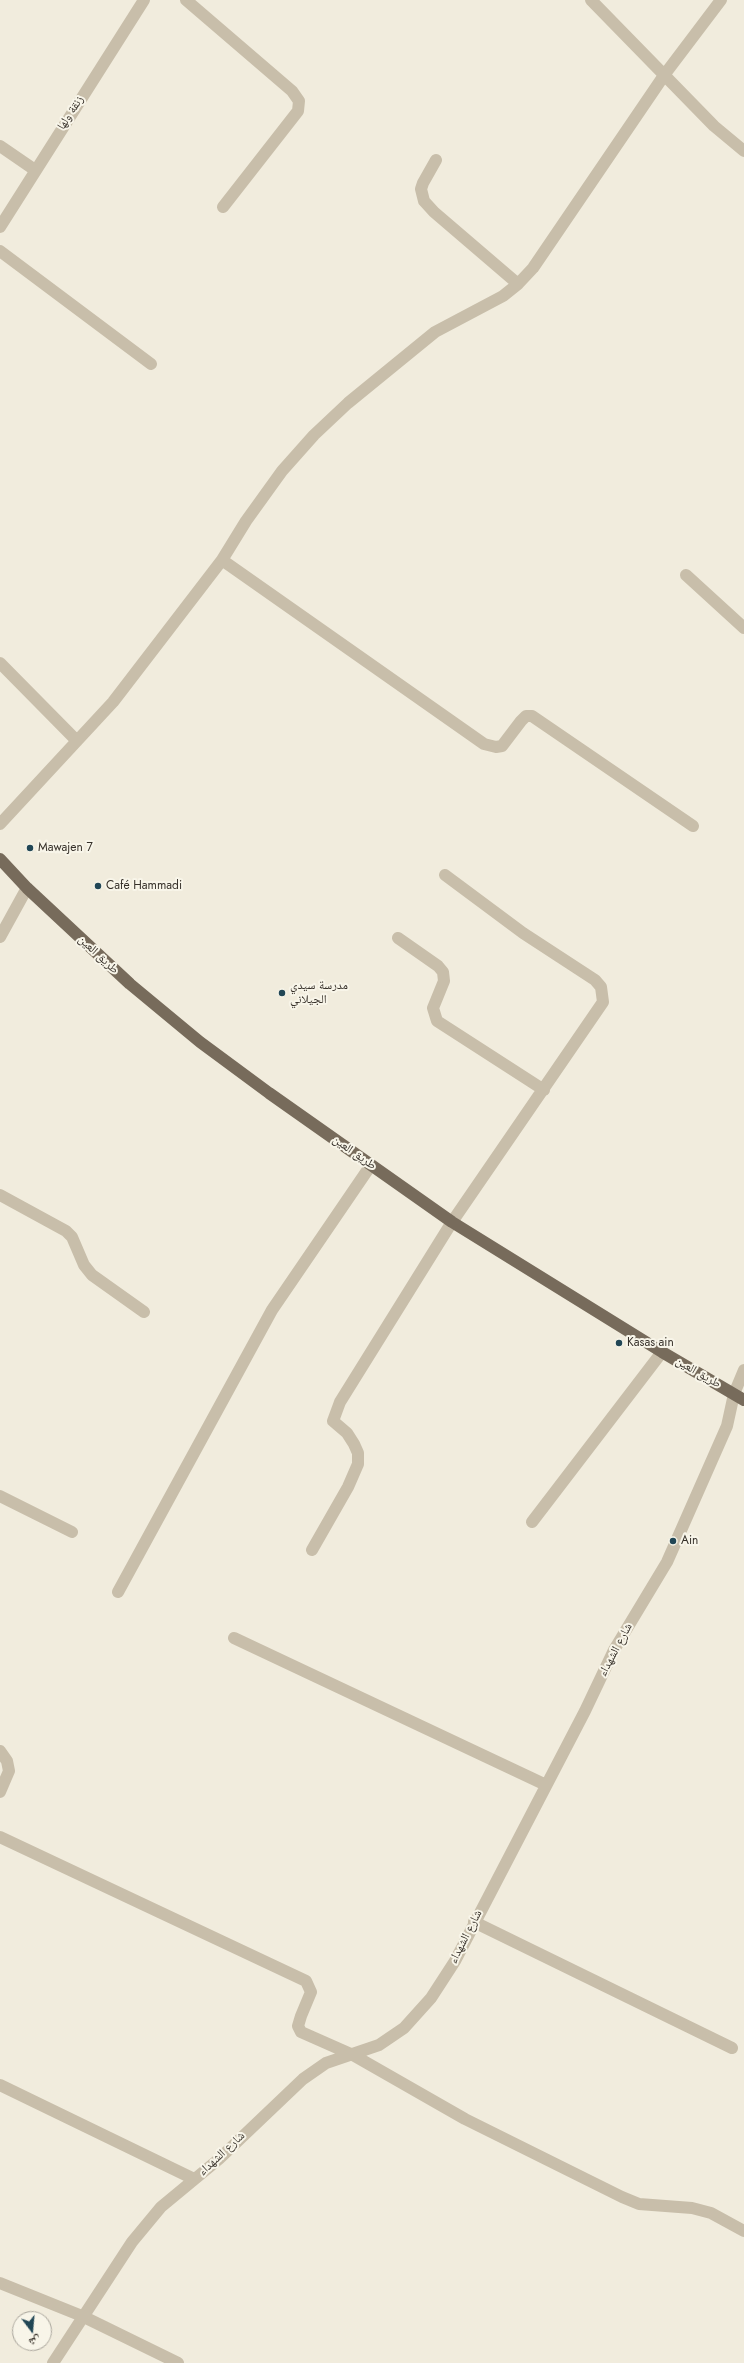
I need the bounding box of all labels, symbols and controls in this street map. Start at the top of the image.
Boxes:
street label: زنقة ولها [55,93,87,133]
place label: Mawajen 7 [38,841,93,855]
marker: Mawajen 7 [25,843,35,853]
place label: Café Hammadi [106,879,182,893]
marker: Café Hammadi [93,881,103,891]
street label: طريق العين [75,933,121,977]
place label: مدرسة سيدي الجيلاني [290,979,348,1007]
marker: مدرسة سيدي الجيلاني [277,988,287,998]
street label: طريق العين [329,1133,379,1173]
place label: Kasas ain [627,1336,674,1350]
marker: Kasas ain [614,1338,624,1348]
street label: طريق العين [673,1354,723,1392]
place label: Ain [681,1534,698,1548]
marker: Ain [668,1536,678,1546]
street label: شارع الشهداء [596,1621,636,1679]
street label: شارع الشهداء [446,1908,486,1966]
street label: شارع الشهداء [196,2129,248,2179]
north arrow [12,2311,52,2351]
text: ش [27,2332,43,2351]

